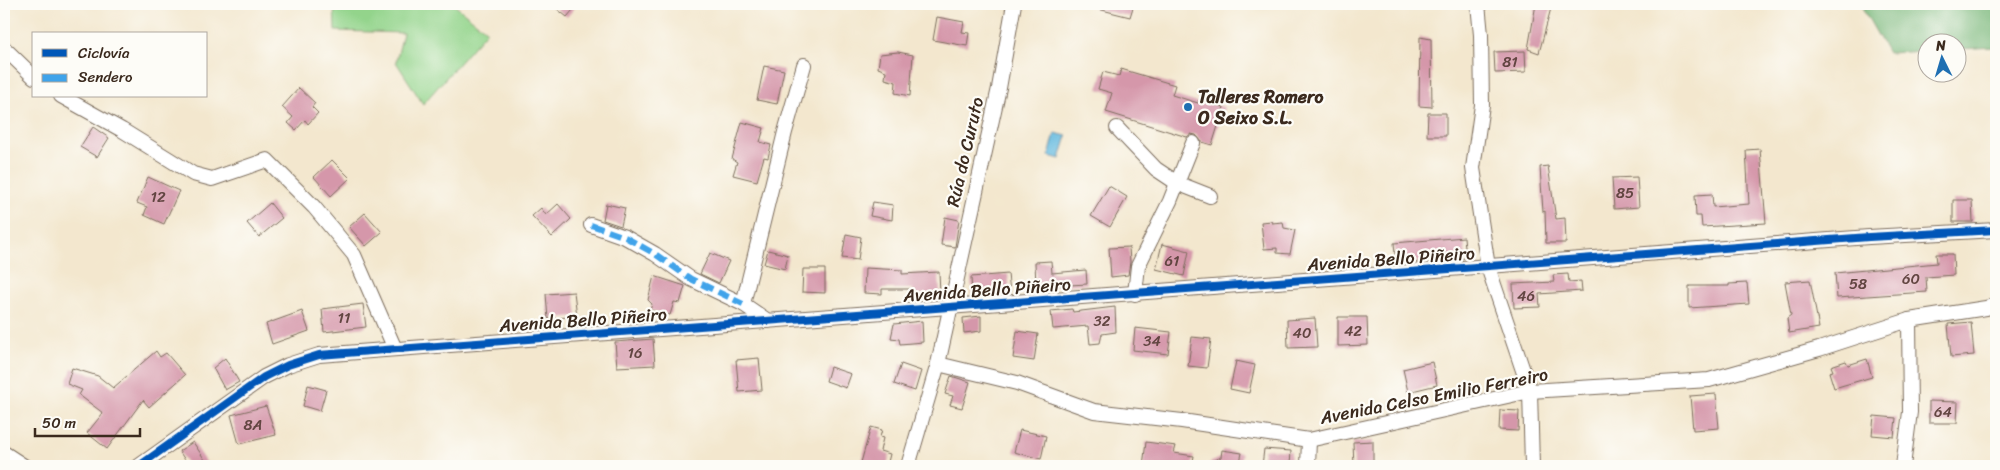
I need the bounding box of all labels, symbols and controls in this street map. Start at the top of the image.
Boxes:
legend [32,32,208,98]
north arrow [1918,32,1968,82]
text: N [1934,33,1947,59]
text: Ciclovía [78,40,130,66]
house number: 81 [1502,49,1518,75]
text: Sendero [78,64,133,90]
place label: Talleres Romero O Seixo S.L. [1198,81,1323,134]
street label: Rúa do Curuto [937,94,993,210]
marker: Talleres Romero O Seixo S.L. [1182,101,1194,113]
house number: 85 [1616,180,1634,206]
house number: 12 [150,184,166,210]
street label: Avenida Bello Piñeiro [1305,237,1476,281]
house number: 61 [1165,248,1179,274]
house number: 60 [1902,266,1920,292]
street label: Avenida Bello Piñeiro [901,268,1072,312]
house number: 58 [1849,271,1867,297]
house number: 46 [1517,283,1535,309]
street label: Avenida Bello Piñeiro [497,298,668,342]
house number: 11 [338,305,350,331]
house number: 32 [1094,308,1111,334]
house number: 42 [1344,318,1362,344]
house number: 40 [1293,320,1311,346]
house number: 34 [1143,328,1161,354]
house number: 16 [628,340,642,366]
street label: Avenida Celso Emilio Ferreiro [1316,358,1551,434]
house number: 64 [1934,399,1952,425]
scale bar [35,405,140,437]
text: 50 m [42,410,77,436]
house number: 8A [244,412,262,438]

